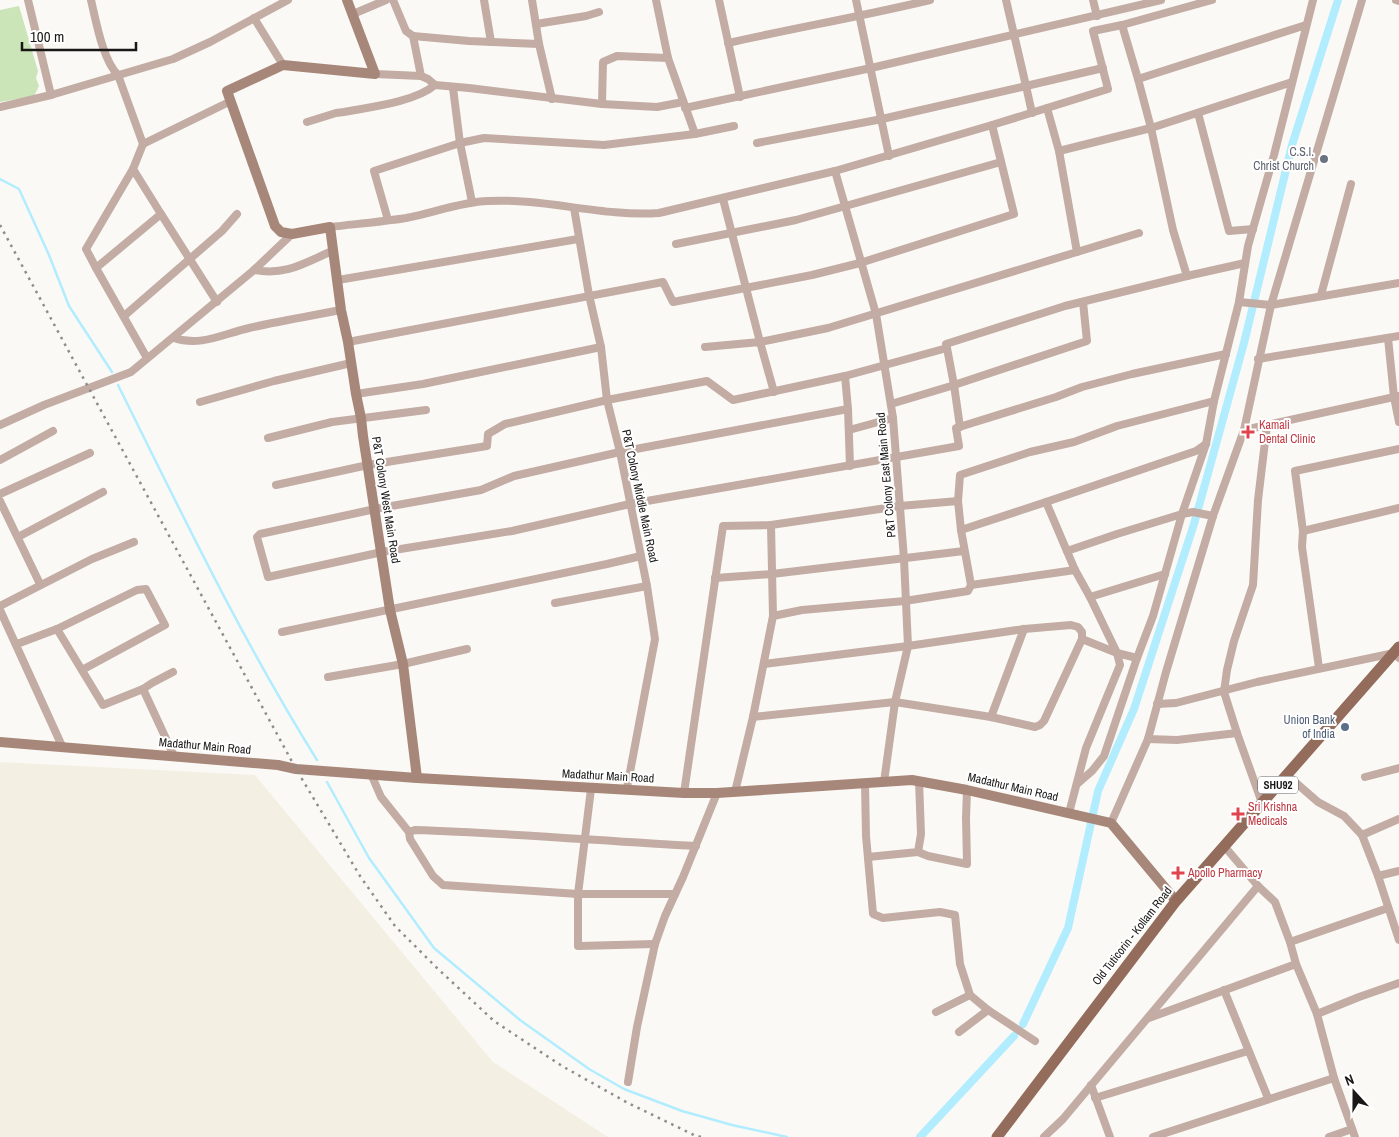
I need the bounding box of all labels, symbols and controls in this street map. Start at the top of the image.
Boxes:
scale bar [22,20,136,52]
text: 100 m [30,26,64,47]
place label: C.S.I. Christ Church [1253,144,1314,174]
marker: C.S.I. Christ Church [1318,153,1330,165]
street label: P&T Colony East Main Road [873,412,899,538]
place label: Kamali Dental Clinic [1259,417,1315,447]
marker: Kamali Dental Clinic [1241,425,1255,439]
street label: P&T Colony Middle Main Road [618,428,662,564]
street label: P&T Colony West Main Road [368,435,404,565]
place label: Union Bank of India [1284,712,1336,742]
marker: Union Bank of India [1339,721,1351,733]
street label: Madathur Main Road [158,734,252,758]
street label: Madathur Main Road [561,766,655,786]
street label: Madathur Main Road [966,769,1060,805]
road number: SHU92 [1258,776,1298,794]
place label: Sri Krishna Medicals [1248,799,1298,829]
marker: Sri Krishna Medicals [1232,808,1244,820]
place label: Apollo Pharmacy [1187,865,1262,881]
marker: Apollo Pharmacy [1172,867,1184,879]
street label: Old Tuticorin - Kollam Road [1088,883,1176,989]
north arrow [1329,1067,1379,1117]
text: N [1342,1070,1356,1090]

